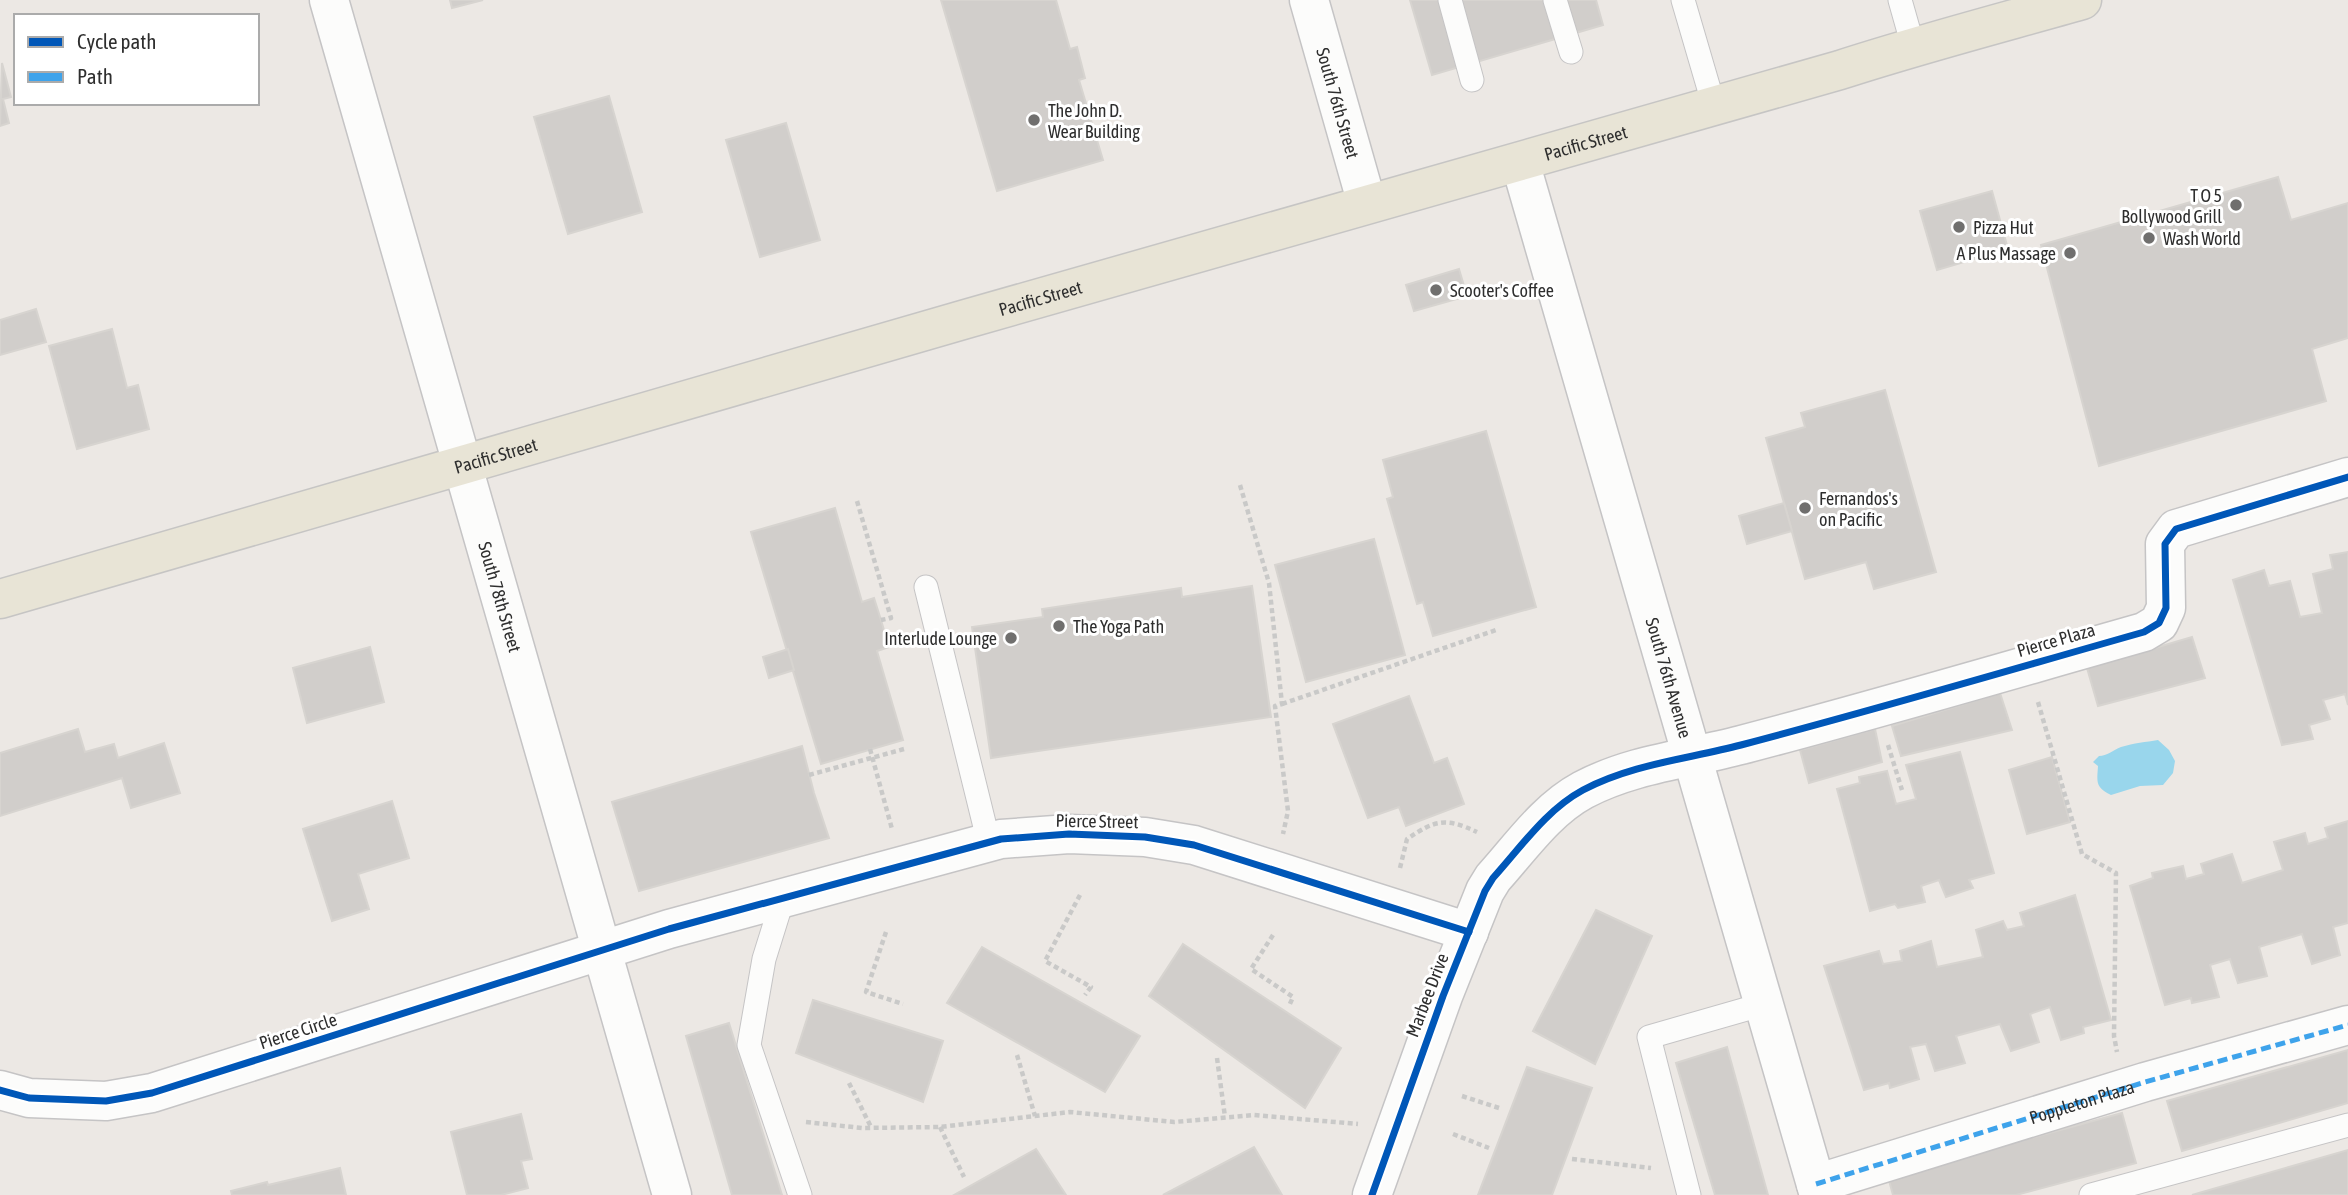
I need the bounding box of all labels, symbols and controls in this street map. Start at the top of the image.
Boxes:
legend [14,14,259,105]
text: Cycle path [77,29,156,53]
street label: South 76th Street [1313,45,1364,161]
text: Path [77,64,113,88]
place label: The John D. Wear Building [1048,100,1140,142]
marker: The John D. Wear Building [1026,112,1042,128]
street label: Pacific Street [1542,121,1630,164]
place label: T O 5 Bollywood Grill [2121,185,2222,227]
marker: T O 5 Bollywood Grill [2228,197,2244,213]
place label: Pizza Hut [1973,217,2034,238]
marker: Pizza Hut [1951,219,1967,235]
place label: Wash World [2163,228,2241,249]
marker: Wash World [2141,230,2157,246]
place label: A Plus Massage [1957,243,2056,264]
marker: A Plus Massage [2062,245,2078,261]
street label: Pacific Street [996,276,1084,320]
place label: Scooter's Coffee [1450,280,1554,301]
marker: Scooter's Coffee [1428,282,1444,298]
street label: Pacific Street [452,433,540,477]
place label: Fernandos's on Pacific [1819,488,1898,530]
marker: Fernandos's on Pacific [1797,500,1813,516]
street label: South 78th Street [475,539,526,655]
street label: South 76th Avenue [1642,615,1697,740]
place label: The Yoga Path [1073,616,1164,637]
marker: The Yoga Path [1051,618,1067,634]
street label: Pierce Plaza [2015,619,2097,661]
place label: Interlude Lounge [884,628,997,649]
marker: Interlude Lounge [1003,630,1019,646]
street label: Pierce Street [1055,810,1139,832]
street label: Marbee Drive [1401,950,1453,1040]
street label: Pierce Circle [257,1009,339,1053]
street label: Poppleton Plaza [2027,1076,2136,1128]

